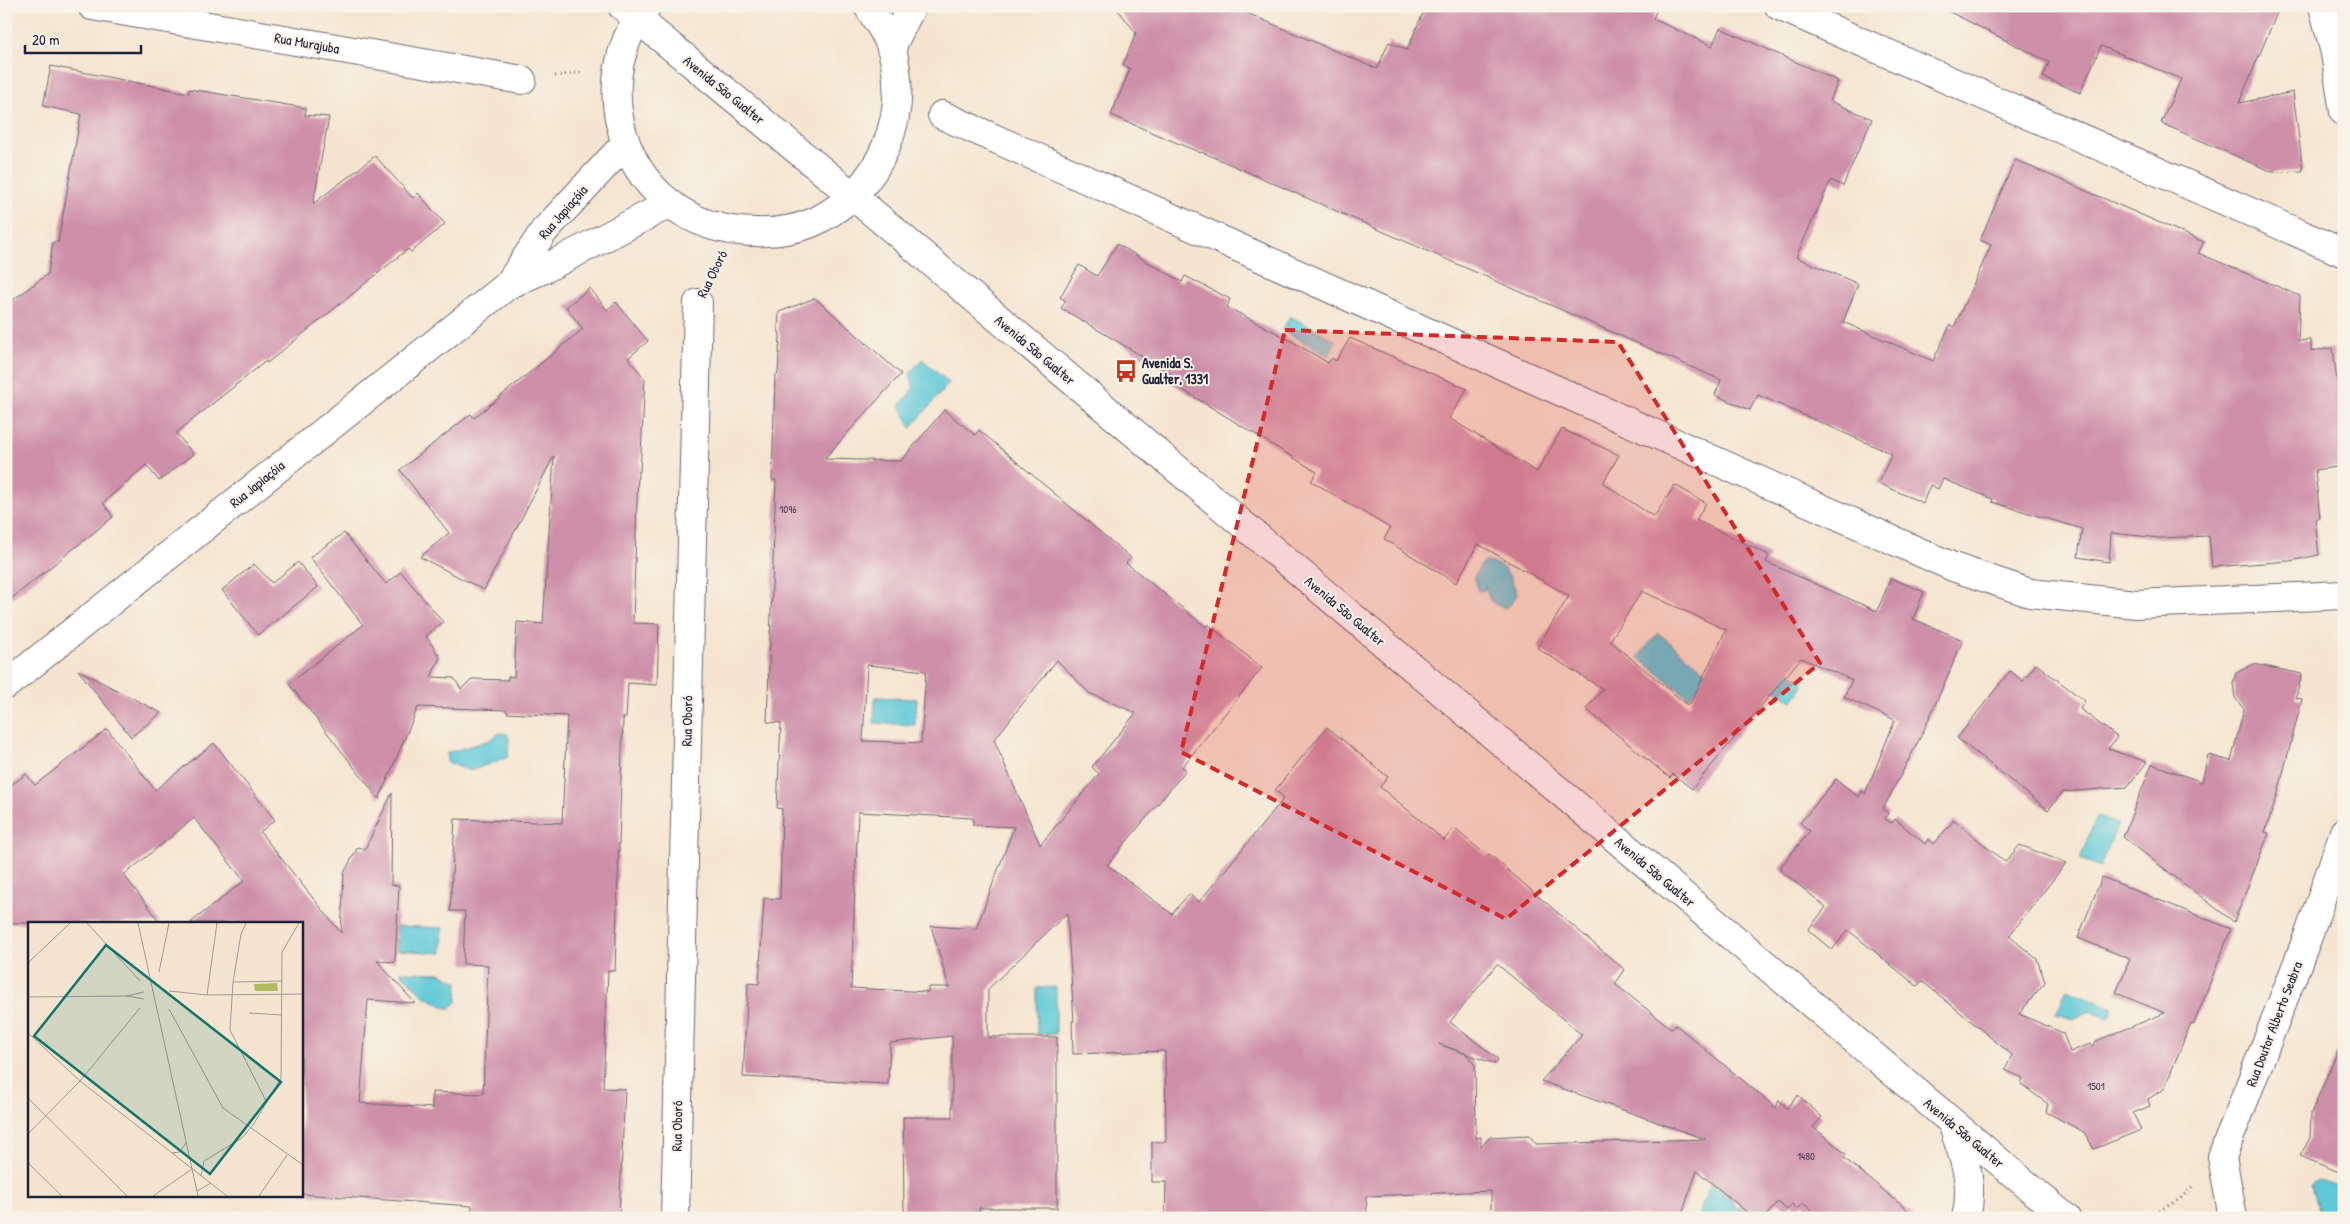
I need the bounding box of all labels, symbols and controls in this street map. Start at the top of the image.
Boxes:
scale bar [25,22,141,54]
street label: Rua Murajuba [273,27,342,59]
text: 20 m [32,29,59,50]
street label: Avenida São Gualter [680,51,770,129]
street label: Rua Japiaçóia [534,180,592,243]
street label: Rua Oboró [692,246,731,301]
street label: Avenida São Gualter [991,310,1080,389]
place label: Avenida S. Gualter, 1331 [1142,353,1208,388]
bus stop icon: Avenida S. Gualter, 1331 [1113,358,1139,384]
street label: Rua Japiaçóia [225,455,289,512]
house number: 1096 [779,502,797,516]
street label: Avenida São Gualter [1301,571,1390,650]
street label: Rua Oboró [677,695,696,747]
street label: Avenida São Gualter [1611,832,1700,911]
inset map [28,922,302,1196]
street label: Rua Doutor Alberto Seabra [2241,958,2306,1089]
house number: 1501 [2087,1079,2105,1093]
street label: Avenida São Gualter [1920,1093,2009,1172]
street label: Rua Oboró [667,1100,686,1152]
house number: 1480 [1797,1149,1815,1163]

